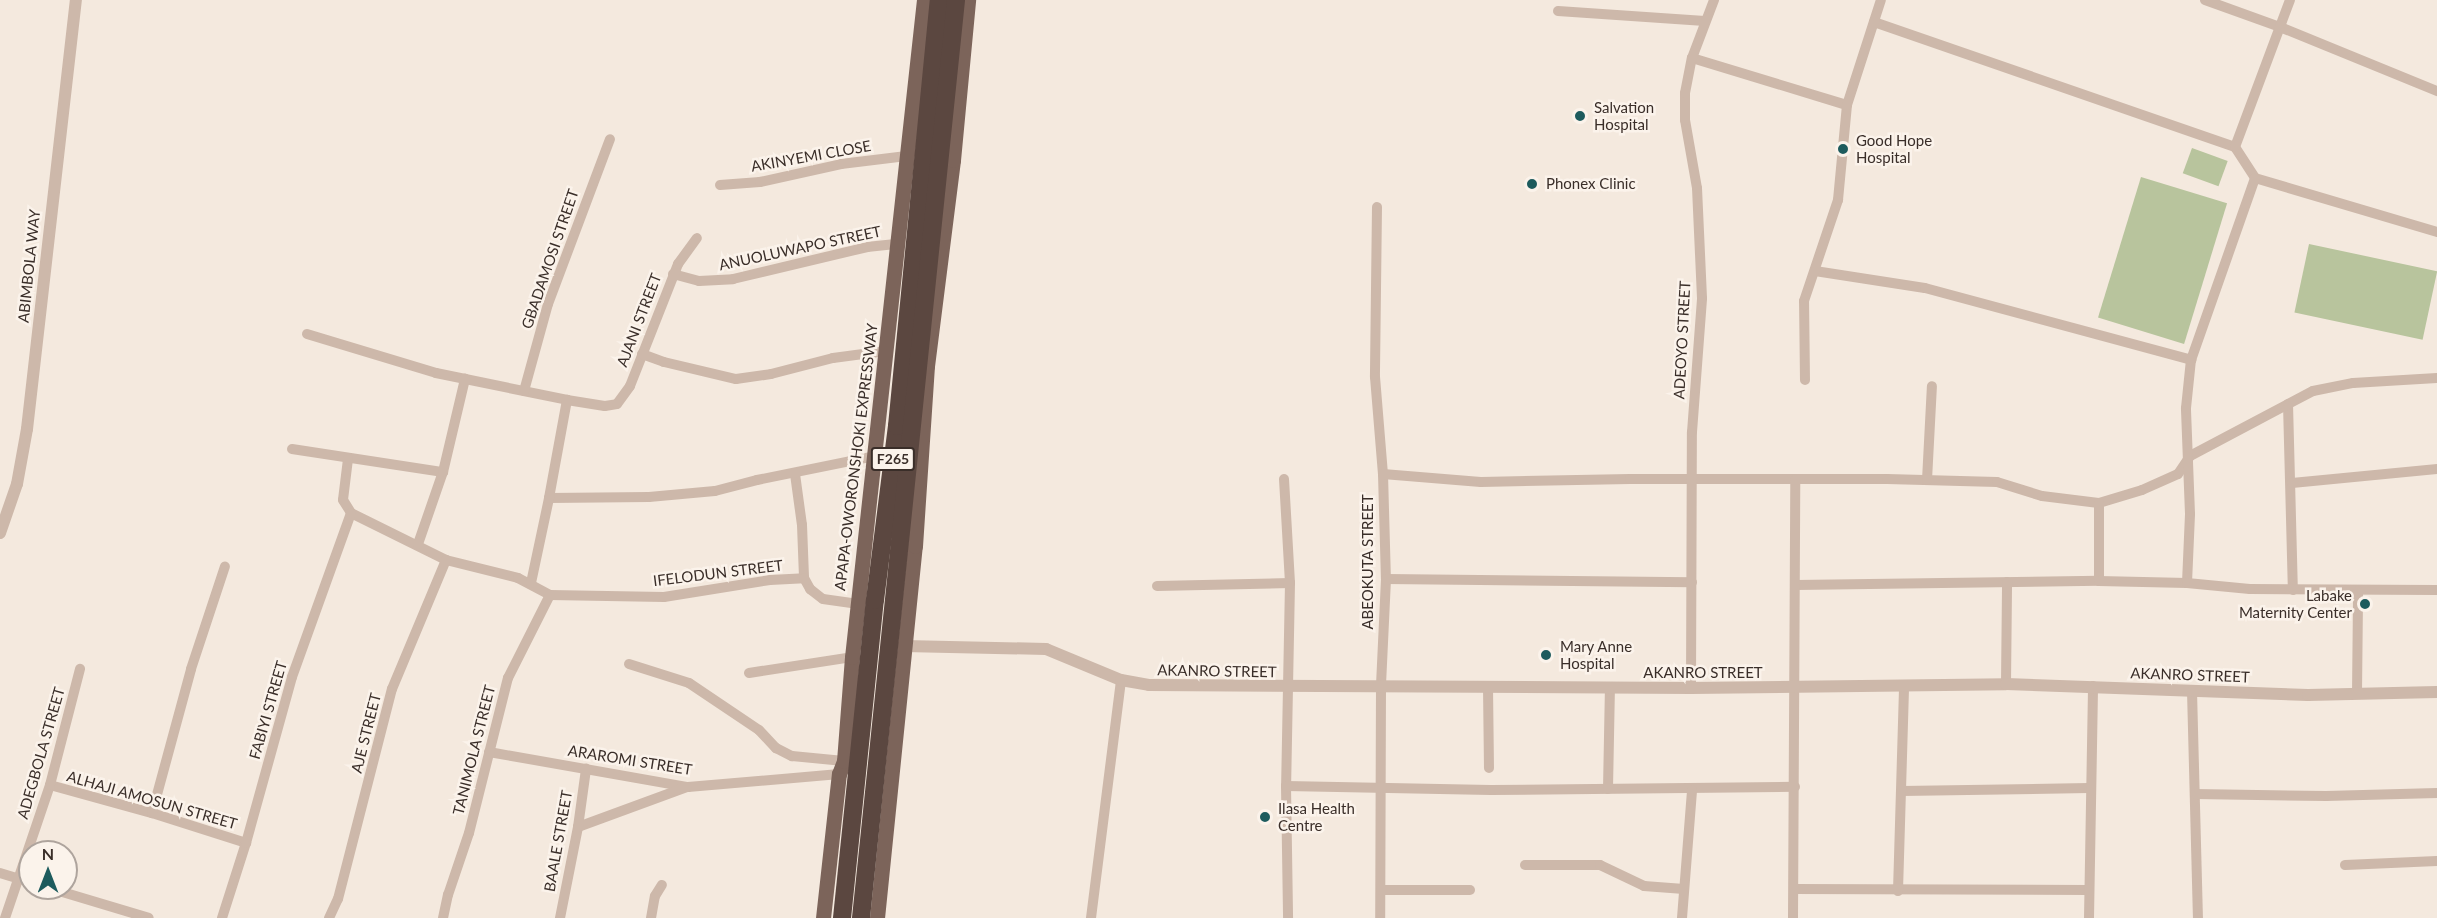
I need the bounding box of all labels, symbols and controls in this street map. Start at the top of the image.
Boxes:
place label: Salvation Hospital [1594,98,1654,133]
marker: Salvation Hospital [1571,107,1589,125]
place label: Good Hope Hospital [1856,131,1932,166]
street label: AKINYEMI CLOSE [749,137,873,175]
marker: Good Hope Hospital [1834,140,1852,158]
marker: Phonex Clinic [1523,175,1541,193]
place label: Phonex Clinic [1546,175,1636,193]
street label: GBADAMOSI STREET [518,187,582,331]
street label: ABIMBOLA WAY [14,208,44,324]
street label: ANUOLUWAPO STREET [717,222,883,274]
street label: AJANI STREET [613,271,665,369]
street label: ADEOYO STREET [1670,280,1694,400]
street label: APAPA-OWORONSHOKI EXPRESSWAY [831,322,881,592]
road number: F265 [870,448,916,470]
street label: ABEOKUTA STREET [1359,494,1377,630]
street label: IFELODUN STREET [652,556,784,590]
place label: Labake Maternity Center [2239,586,2352,621]
marker: Labake Maternity Center [2356,595,2374,613]
place label: Mary Anne Hospital [1560,637,1633,672]
marker: Mary Anne Hospital [1537,646,1555,664]
street label: FABIYI STREET [245,659,291,761]
street label: AKANRO STREET [1157,661,1277,681]
street label: AKANRO STREET [1643,664,1763,682]
street label: AKANRO STREET [2130,664,2250,686]
street label: TANIMOLA STREET [449,683,499,817]
street label: ADEGBOLA STREET [13,685,69,821]
street label: AJE STREET [347,691,385,775]
street label: ARAROMI STREET [567,741,693,779]
street label: ALHAJI AMOSUN STREET [64,767,240,833]
street label: BAALE STREET [540,789,576,893]
place label: Ilasa Health Centre [1278,799,1355,834]
marker: Ilasa Health Centre [1256,808,1274,826]
north arrow [18,840,78,900]
text: N [42,844,54,863]

